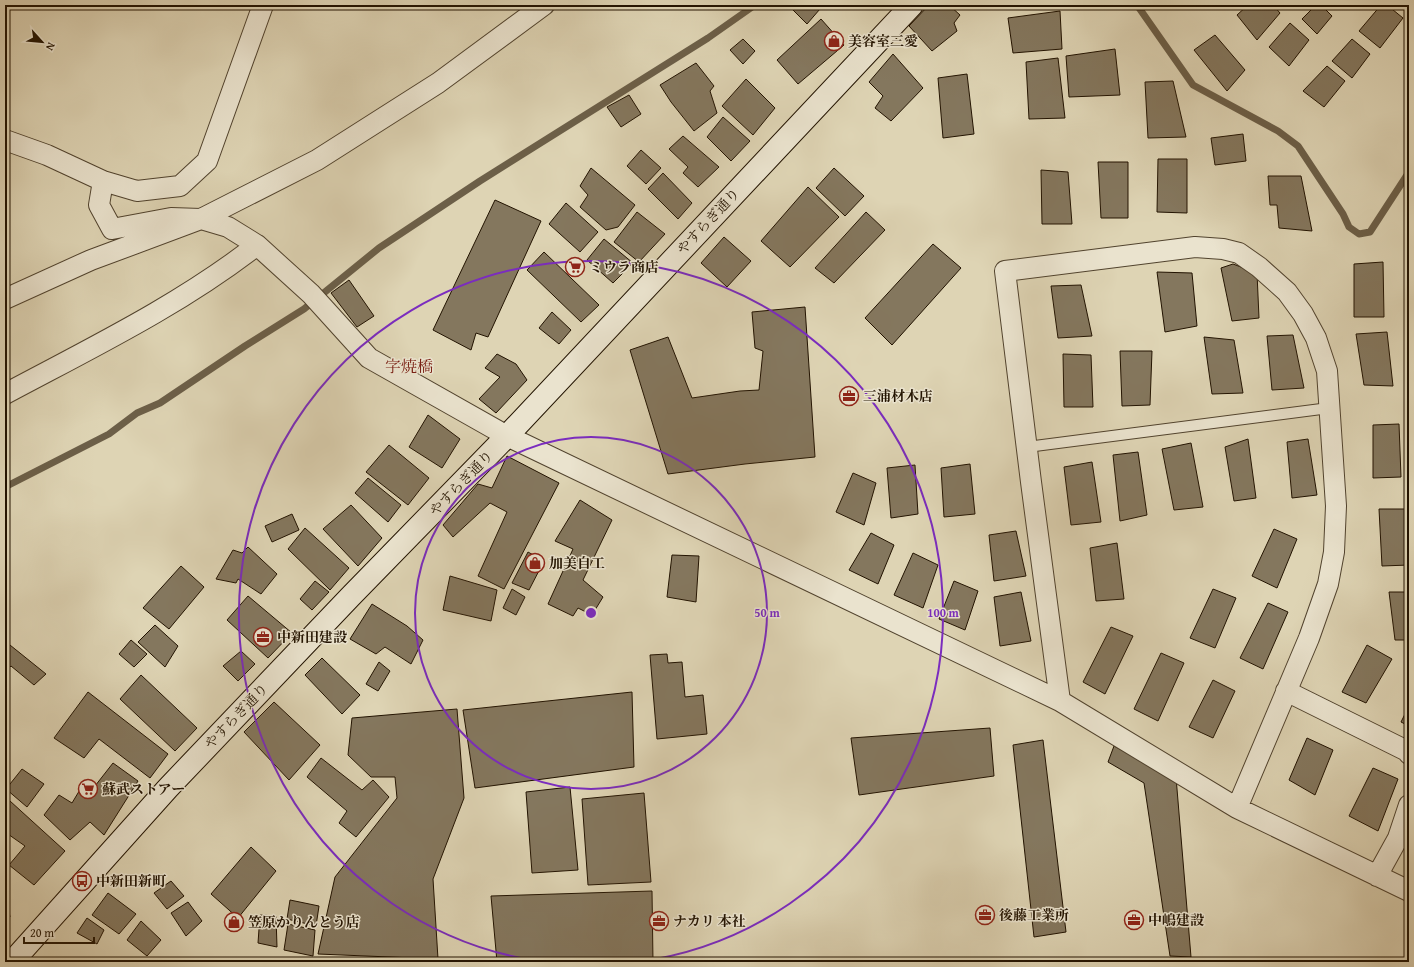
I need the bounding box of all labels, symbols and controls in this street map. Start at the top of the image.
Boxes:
north arrow [22,22,62,62]
shop icon: 美容室三愛 [823,30,845,52]
place label: 美容室三愛 [848,31,918,51]
text: N [42,40,60,54]
street label: やすらぎ通り [672,183,744,259]
supermarket icon: ミウラ商店 [564,256,586,278]
place label: ミウラ商店 [589,257,659,277]
district label: 字焼橋 [385,354,433,378]
office icon: 三浦材木店 [838,385,860,407]
place label: 三浦材木店 [863,386,933,406]
street label: やすらぎ通り [425,446,497,520]
shop icon: 加美自工 [524,552,546,574]
place label: 加美自工 [549,553,605,573]
text: 50 m [754,604,780,621]
text: 100 m [927,604,960,621]
centre of rings [584,606,598,620]
office icon: 中新田建設 [252,626,274,648]
place label: 中新田建設 [277,627,347,647]
street label: やすらぎ通り [200,679,272,753]
supermarket icon: 蘇武ストアー [77,778,99,800]
place label: 蘇武ストアー [102,779,185,799]
bus stop icon: 中新田新町 [71,870,93,892]
place label: 中新田新町 [96,871,167,891]
office icon: 後藤工業所 [974,904,996,926]
place label: 後藤工業所 [999,905,1069,925]
office icon: 中嶋建設 [1123,909,1145,931]
office icon: ナカリ 本社 [648,910,670,932]
place label: 中嶋建設 [1148,910,1204,930]
shop icon: 笠原かりんとう店 [223,911,245,933]
place label: ナカリ 本社 [673,911,746,931]
place label: 笠原かりんとう店 [248,912,360,932]
scale bar [24,919,94,945]
text: 20 m [30,924,54,941]

